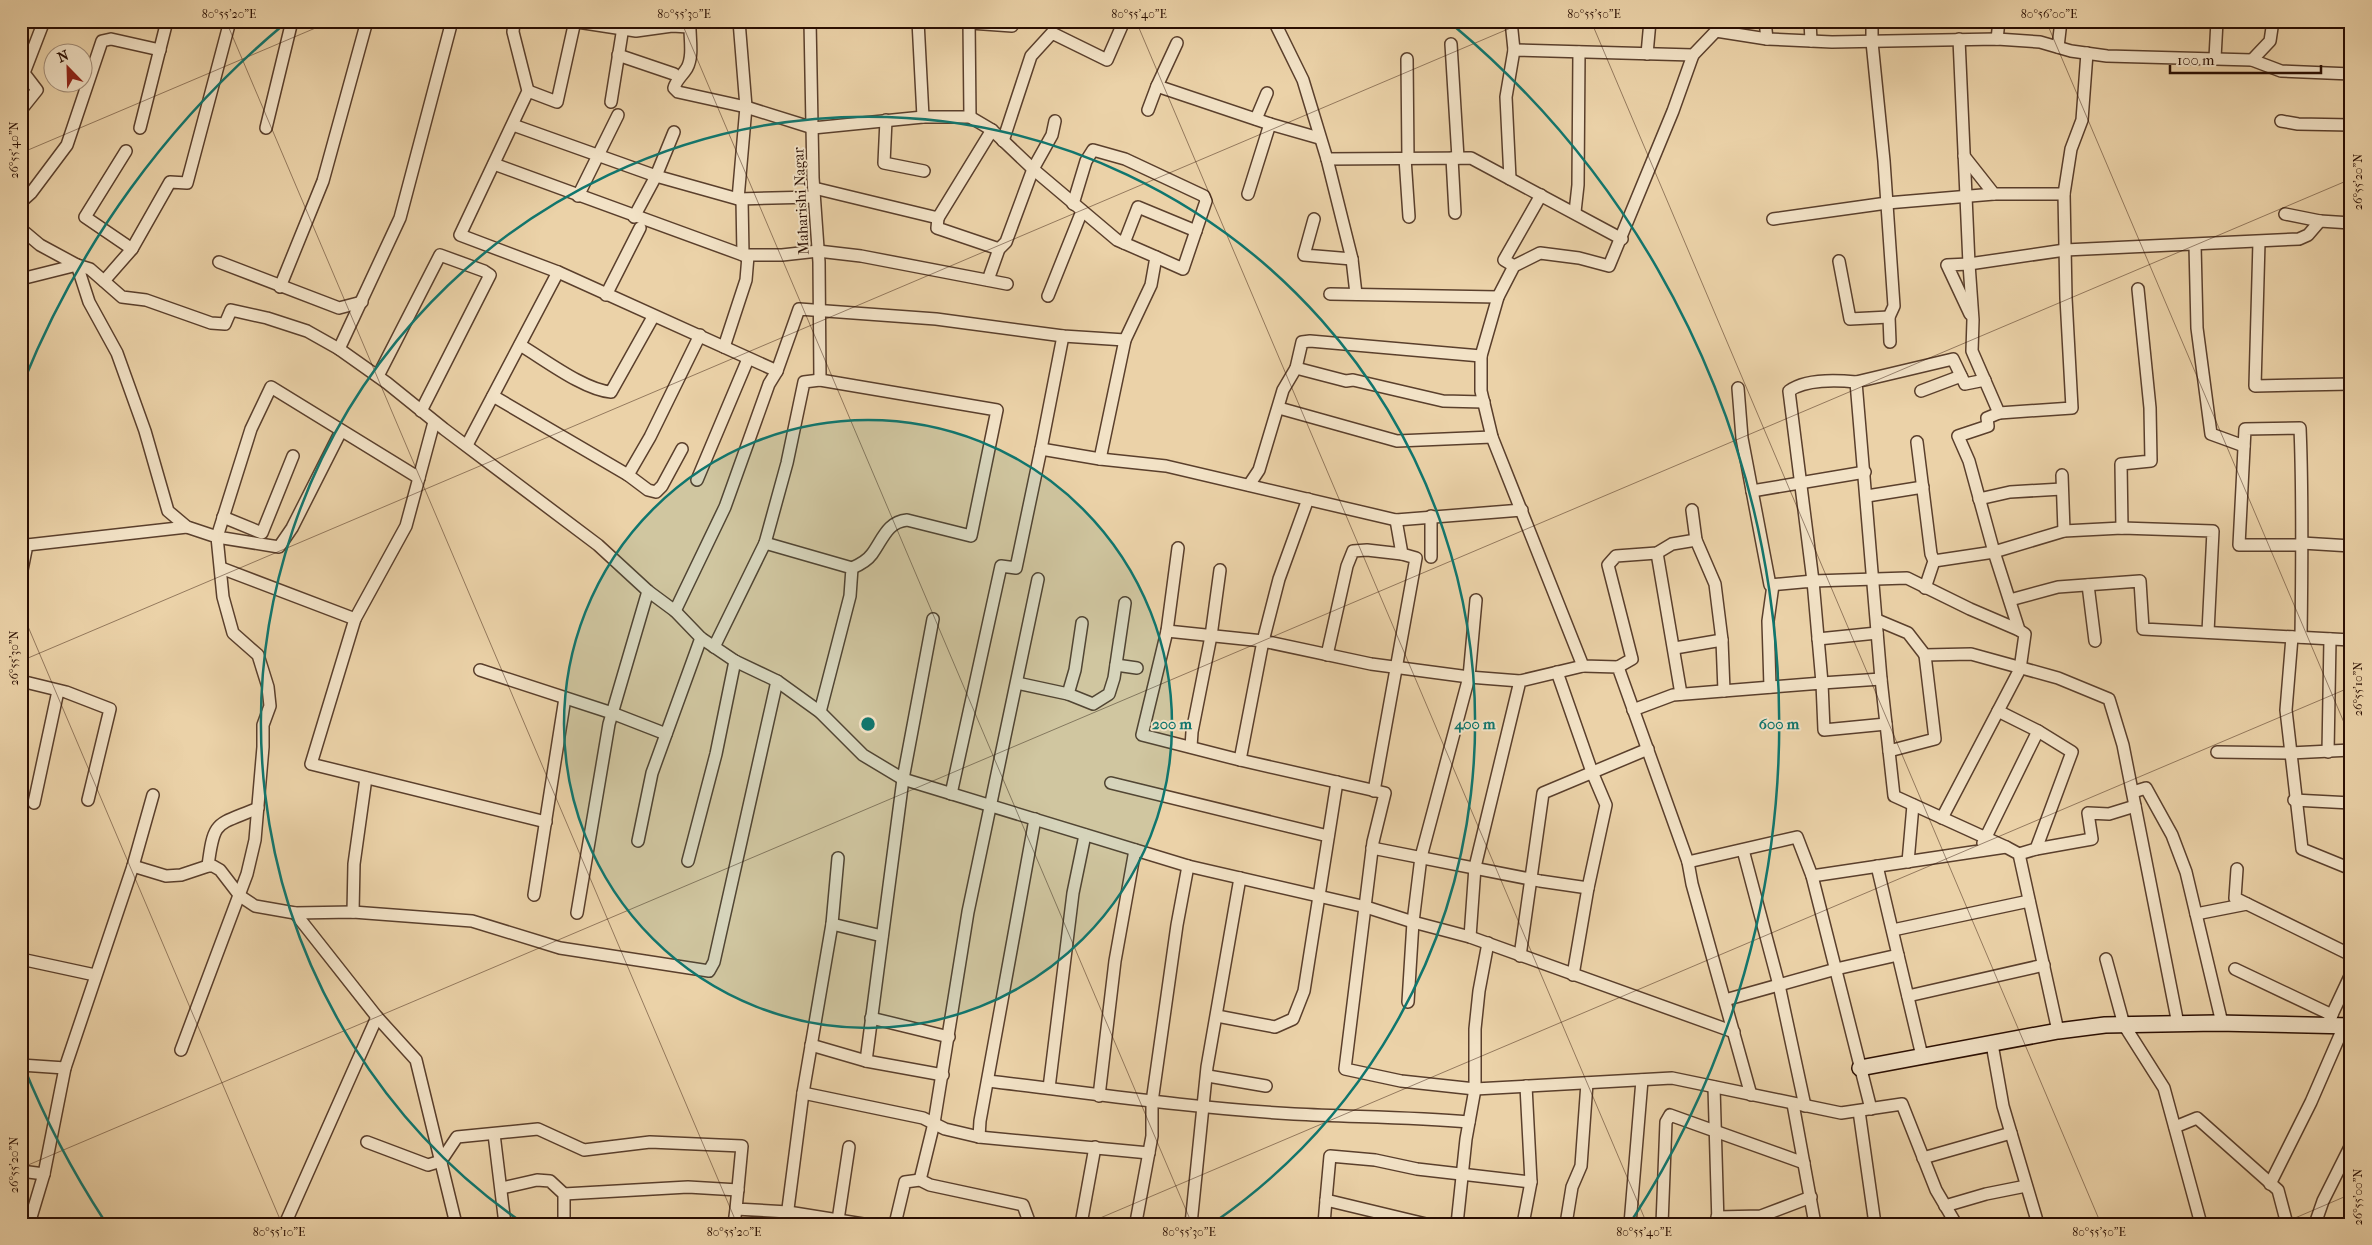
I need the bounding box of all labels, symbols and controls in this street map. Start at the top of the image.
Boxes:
text: 80°55'20"E [202,7,256,21]
text: 80°55'30"E [657,7,711,21]
text: 80°55'40"E [1111,7,1167,21]
text: 80°55'50"E [1567,7,1621,21]
text: 80°56'00"E [2021,7,2077,21]
north arrow [42,42,92,92]
scale bar [2170,42,2321,74]
text: N [55,46,72,66]
text: 100 m [2177,51,2215,69]
text: 26°55'40"N [7,121,21,179]
street label: Maharishi Nagar [789,146,813,255]
text: 26°55'20"N [2351,154,2365,210]
text: 26°55'30"N [7,630,21,686]
text: 26°55'10"N [2351,662,2365,716]
centre of rings [859,715,877,733]
text: 200 m [1152,715,1192,733]
text: 400 m [1453,715,1496,733]
text: 600 m [1759,715,1800,733]
text: 26°55'20"N [7,1137,21,1193]
text: 26°55'00"N [2351,1169,2365,1225]
text: 80°55'10"E [253,1225,305,1239]
text: 80°55'20"E [707,1225,761,1239]
text: 80°55'30"E [1162,1225,1216,1239]
text: 80°55'40"E [1616,1225,1672,1239]
text: 80°55'50"E [2072,1225,2126,1239]

